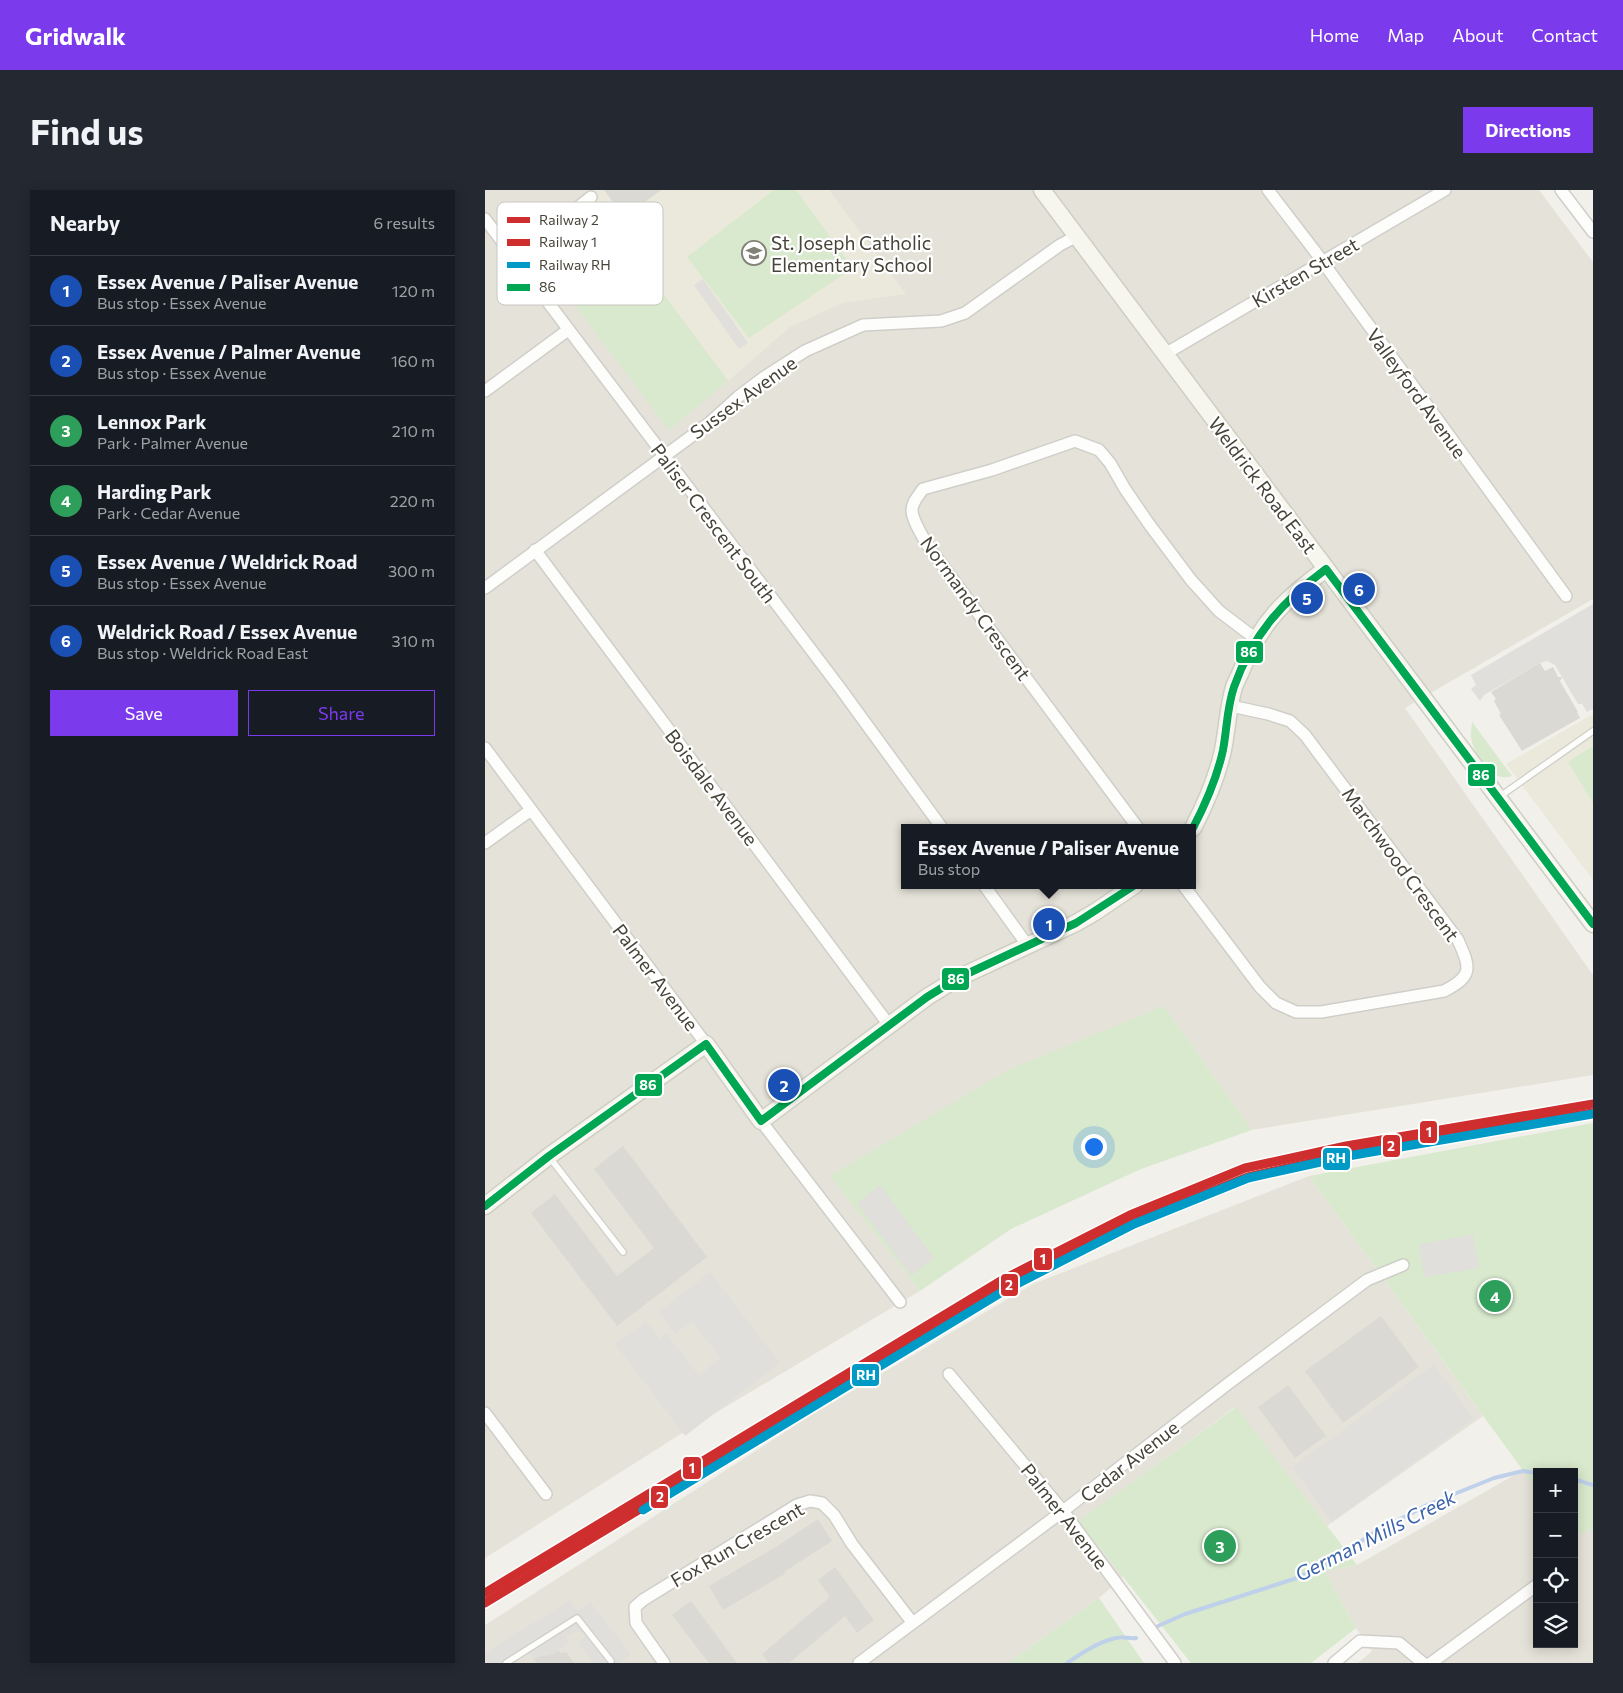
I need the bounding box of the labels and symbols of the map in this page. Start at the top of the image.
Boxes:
legend [497,202,663,305]
text: Railway 2 [539,211,599,228]
place label: St. Joseph Catholic Elementary School [771,231,932,276]
street label: Kirsten Street [1248,232,1363,312]
text: Railway 1 [539,233,597,250]
school or university icon: St. Joseph Catholic Elementary School [741,240,767,266]
text: Railway RH [539,256,611,273]
text: 86 [539,278,556,295]
street label: Valleyford Avenue [1362,324,1472,462]
street label: Sussex Avenue [685,351,801,443]
street label: Weldrick Road East [1204,412,1322,558]
street label: Paliser Crescent South [646,439,782,607]
street label: Normandy Crescent [916,532,1036,685]
pin: 6 [1343,570,1375,608]
pin: 5 [1291,579,1323,617]
line badge: 86 [1235,640,1264,664]
text: 86 [1240,643,1258,660]
street label: Boisdale Avenue [661,724,763,850]
line badge: 86 [1467,763,1496,787]
text: 86 [1472,766,1490,783]
street label: Marchwood Crescent [1337,783,1465,946]
pin: 1 [1033,905,1065,943]
street label: Palmer Avenue [608,919,704,1035]
line badge: 86 [941,967,970,991]
text: 86 [947,970,965,987]
pin: 2 [768,1066,800,1104]
line badge: 86 [634,1073,663,1097]
text: 86 [639,1076,657,1093]
line badge: 1 [1419,1120,1438,1144]
text: 1 [1426,1123,1432,1140]
your location [1081,1134,1107,1160]
line badge: 2 [1382,1134,1401,1158]
text: 2 [1387,1137,1395,1154]
line badge: RH [1322,1147,1351,1171]
text: RH [1326,1149,1346,1166]
line badge: 1 [1033,1247,1053,1271]
text: 1 [1040,1250,1046,1267]
line badge: 2 [1000,1273,1019,1297]
text: 2 [1005,1276,1013,1293]
pin: 4 [1479,1277,1511,1315]
line badge: RH [851,1363,880,1387]
text: RH [856,1366,876,1383]
street label: Cedar Avenue [1075,1415,1183,1507]
line badge: 1 [682,1456,702,1480]
text: 1 [689,1459,695,1476]
street label: Palmer Avenue [1017,1459,1113,1573]
water label: German Mills Creek [1291,1484,1460,1586]
line badge: 2 [650,1485,669,1509]
text: 2 [656,1488,664,1505]
street label: Fox Run Crescent [666,1496,808,1591]
pin: 3 [1204,1527,1236,1565]

